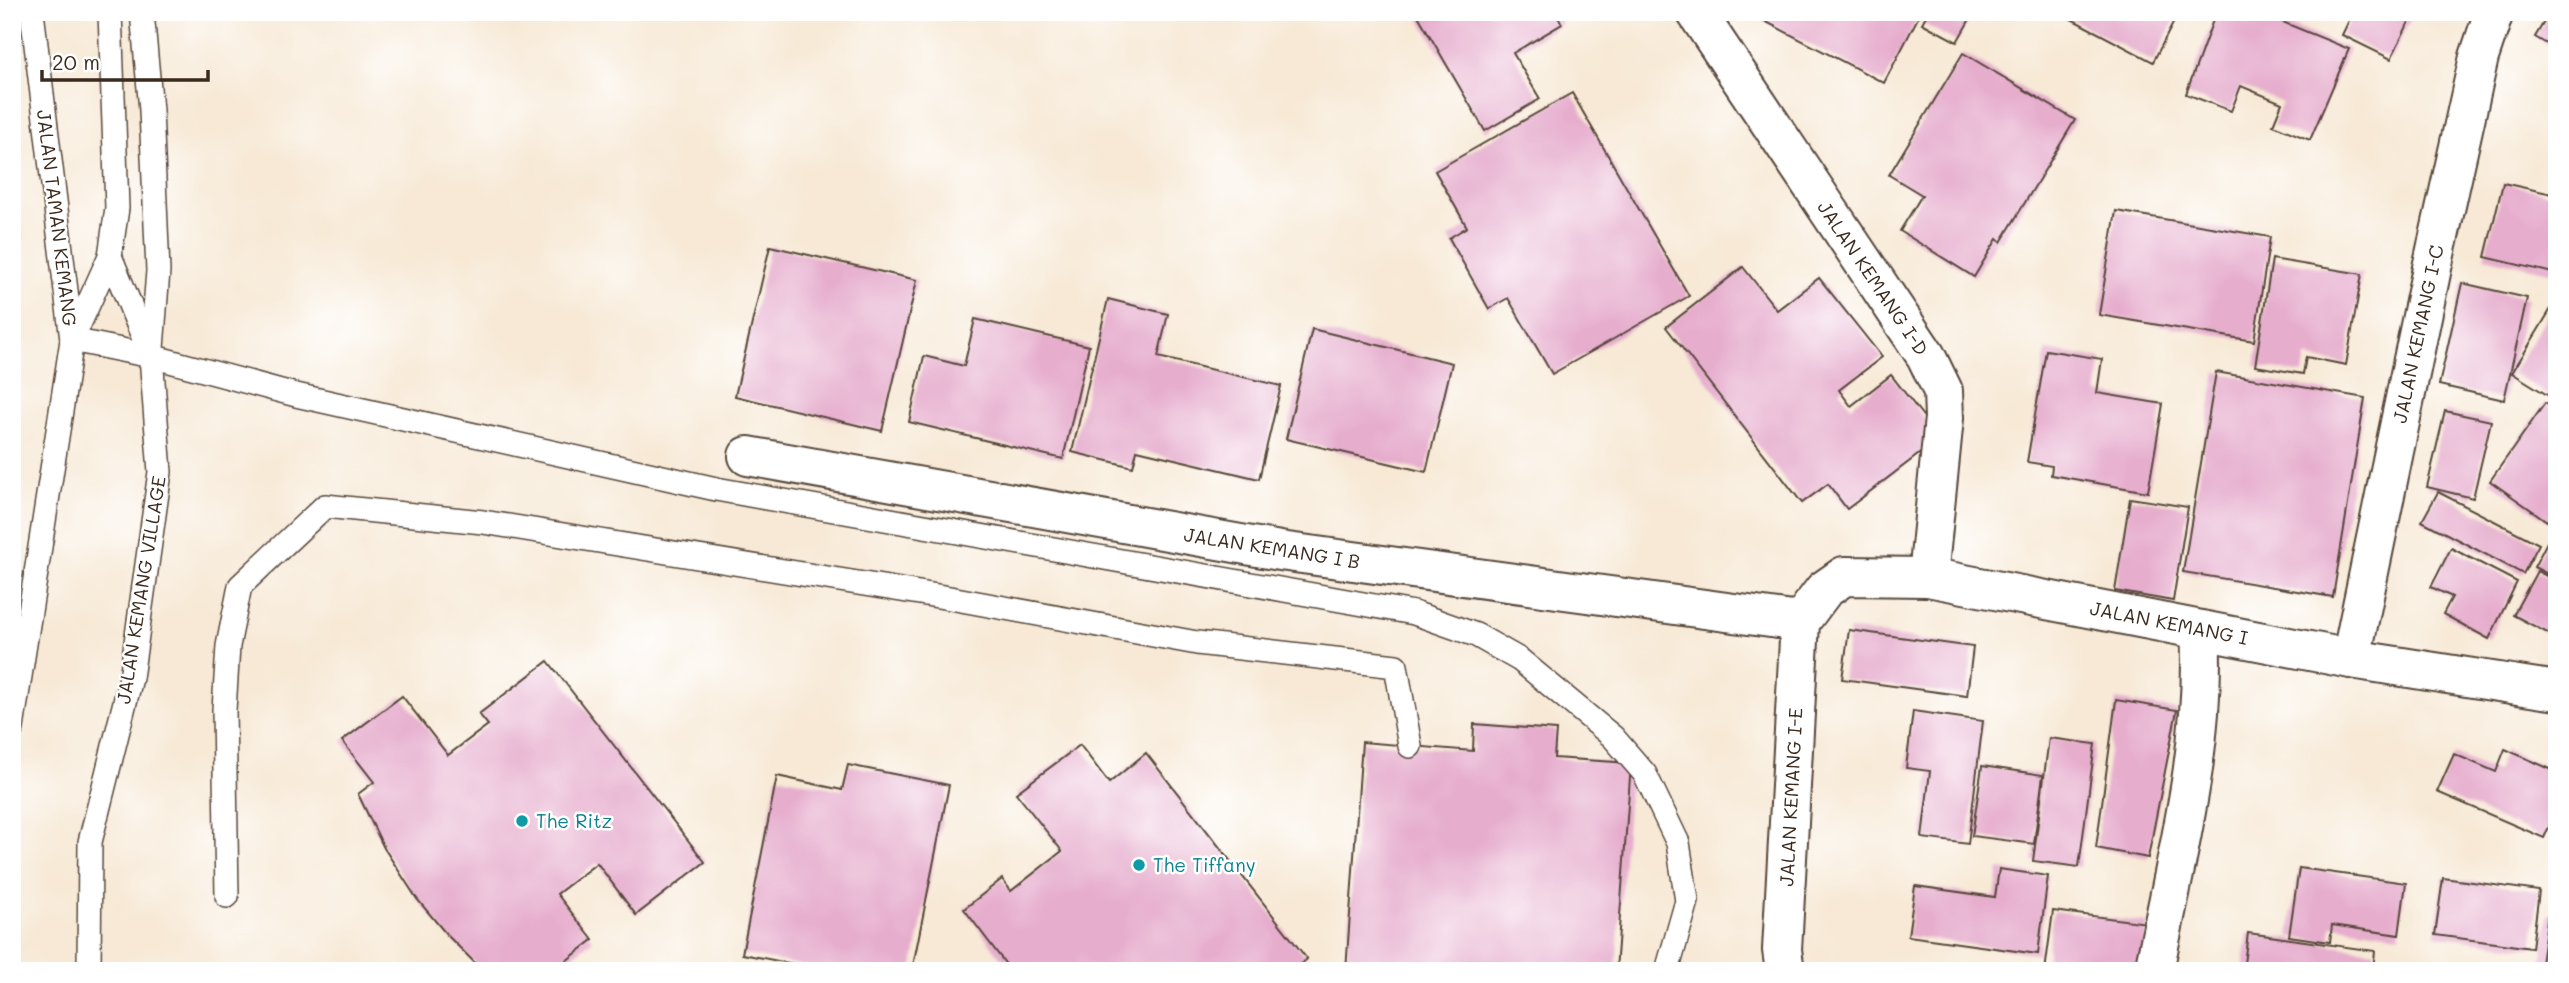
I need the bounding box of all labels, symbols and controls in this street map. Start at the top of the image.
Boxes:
scale bar [42,38,208,82]
text: 20 m [52,48,100,75]
street label: JALAN TAMAN KEMANG [32,108,83,328]
street label: JALAN KEMANG I-D [1812,196,1934,360]
street label: JALAN KEMANG I-C [2386,242,2449,425]
street label: JALAN KEMANG VILLAGE [110,474,171,706]
street label: JALAN KEMANG I B [1182,521,1362,574]
street label: JALAN KEMANG I [2088,595,2250,650]
street label: JALAN KEMANG I-E [1773,707,1808,887]
place label: The Ritz [536,808,612,833]
marker: The Ritz [514,813,530,829]
place label: The Tiffany [1153,852,1256,877]
marker: The Tiffany [1131,857,1147,873]

